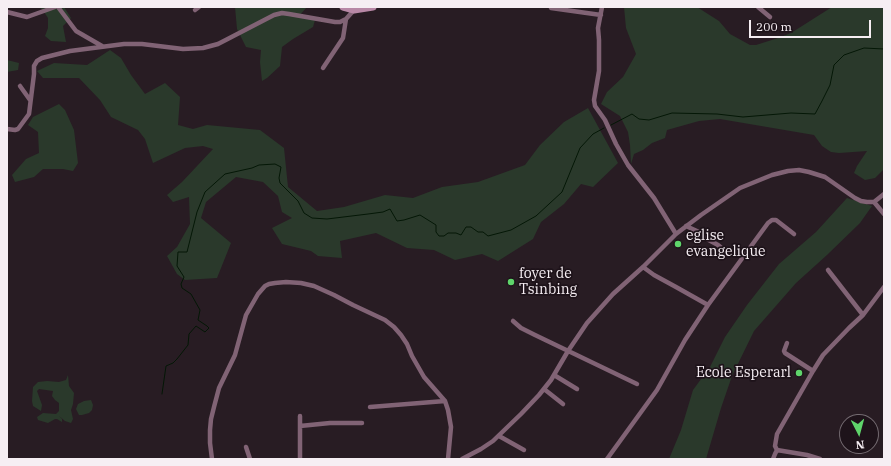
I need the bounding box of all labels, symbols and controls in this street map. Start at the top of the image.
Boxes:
scale bar [751,12,873,38]
text: 200 m [756,19,792,34]
place label: eglise evangelique [686,228,766,260]
marker: eglise evangelique [673,239,683,249]
place label: foyer de Tsinbing [519,266,577,298]
marker: foyer de Tsinbing [506,277,516,287]
place label: Ecole Esperarl [696,365,791,381]
marker: Ecole Esperarl [794,368,804,378]
north arrow [839,414,879,454]
text: N [855,438,865,452]

